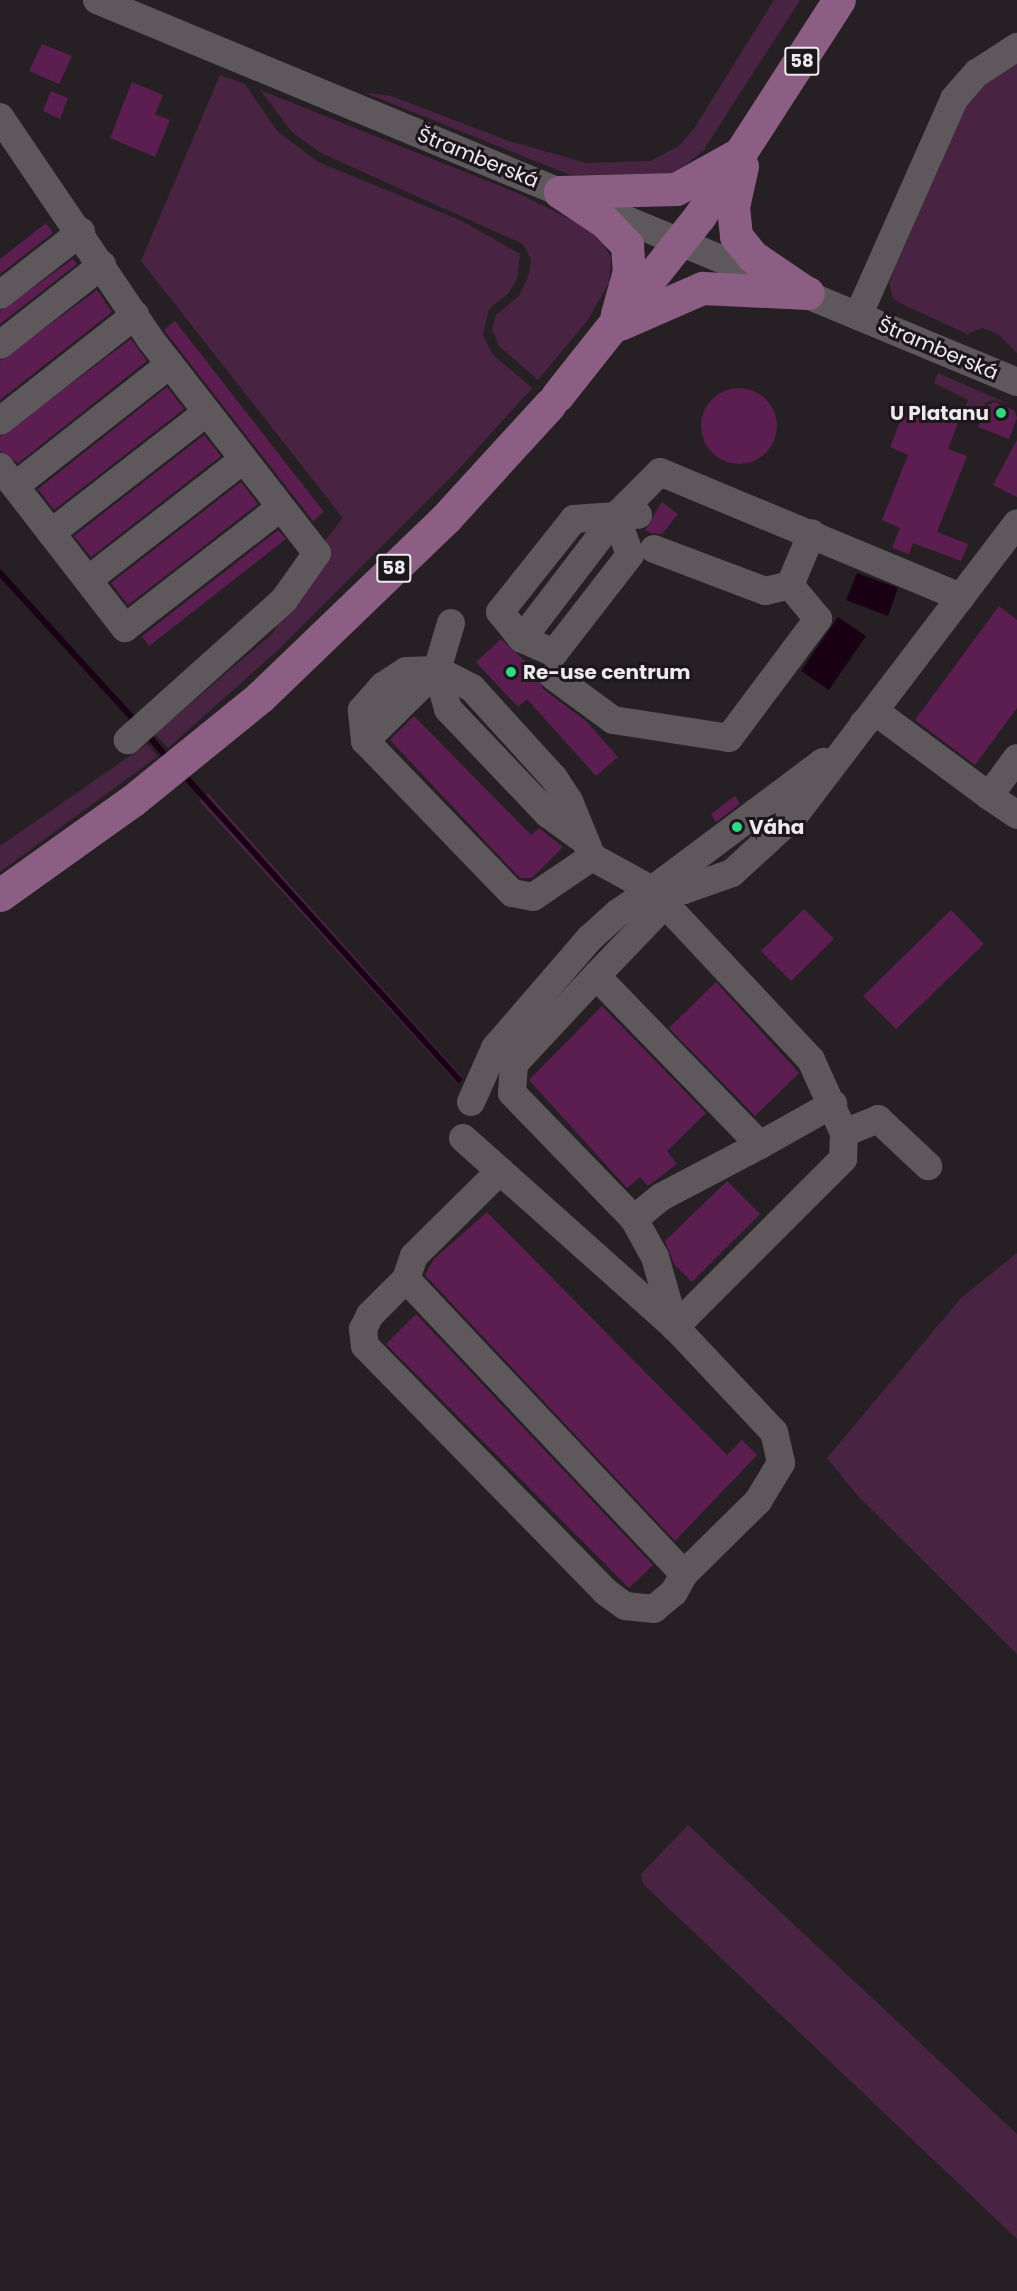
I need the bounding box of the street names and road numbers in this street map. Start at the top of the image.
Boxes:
road number: 58 [784,46,820,76]
street label: Štramberská [414,123,542,193]
street label: Štramberská [874,313,1002,385]
road number: 58 [376,553,412,583]

